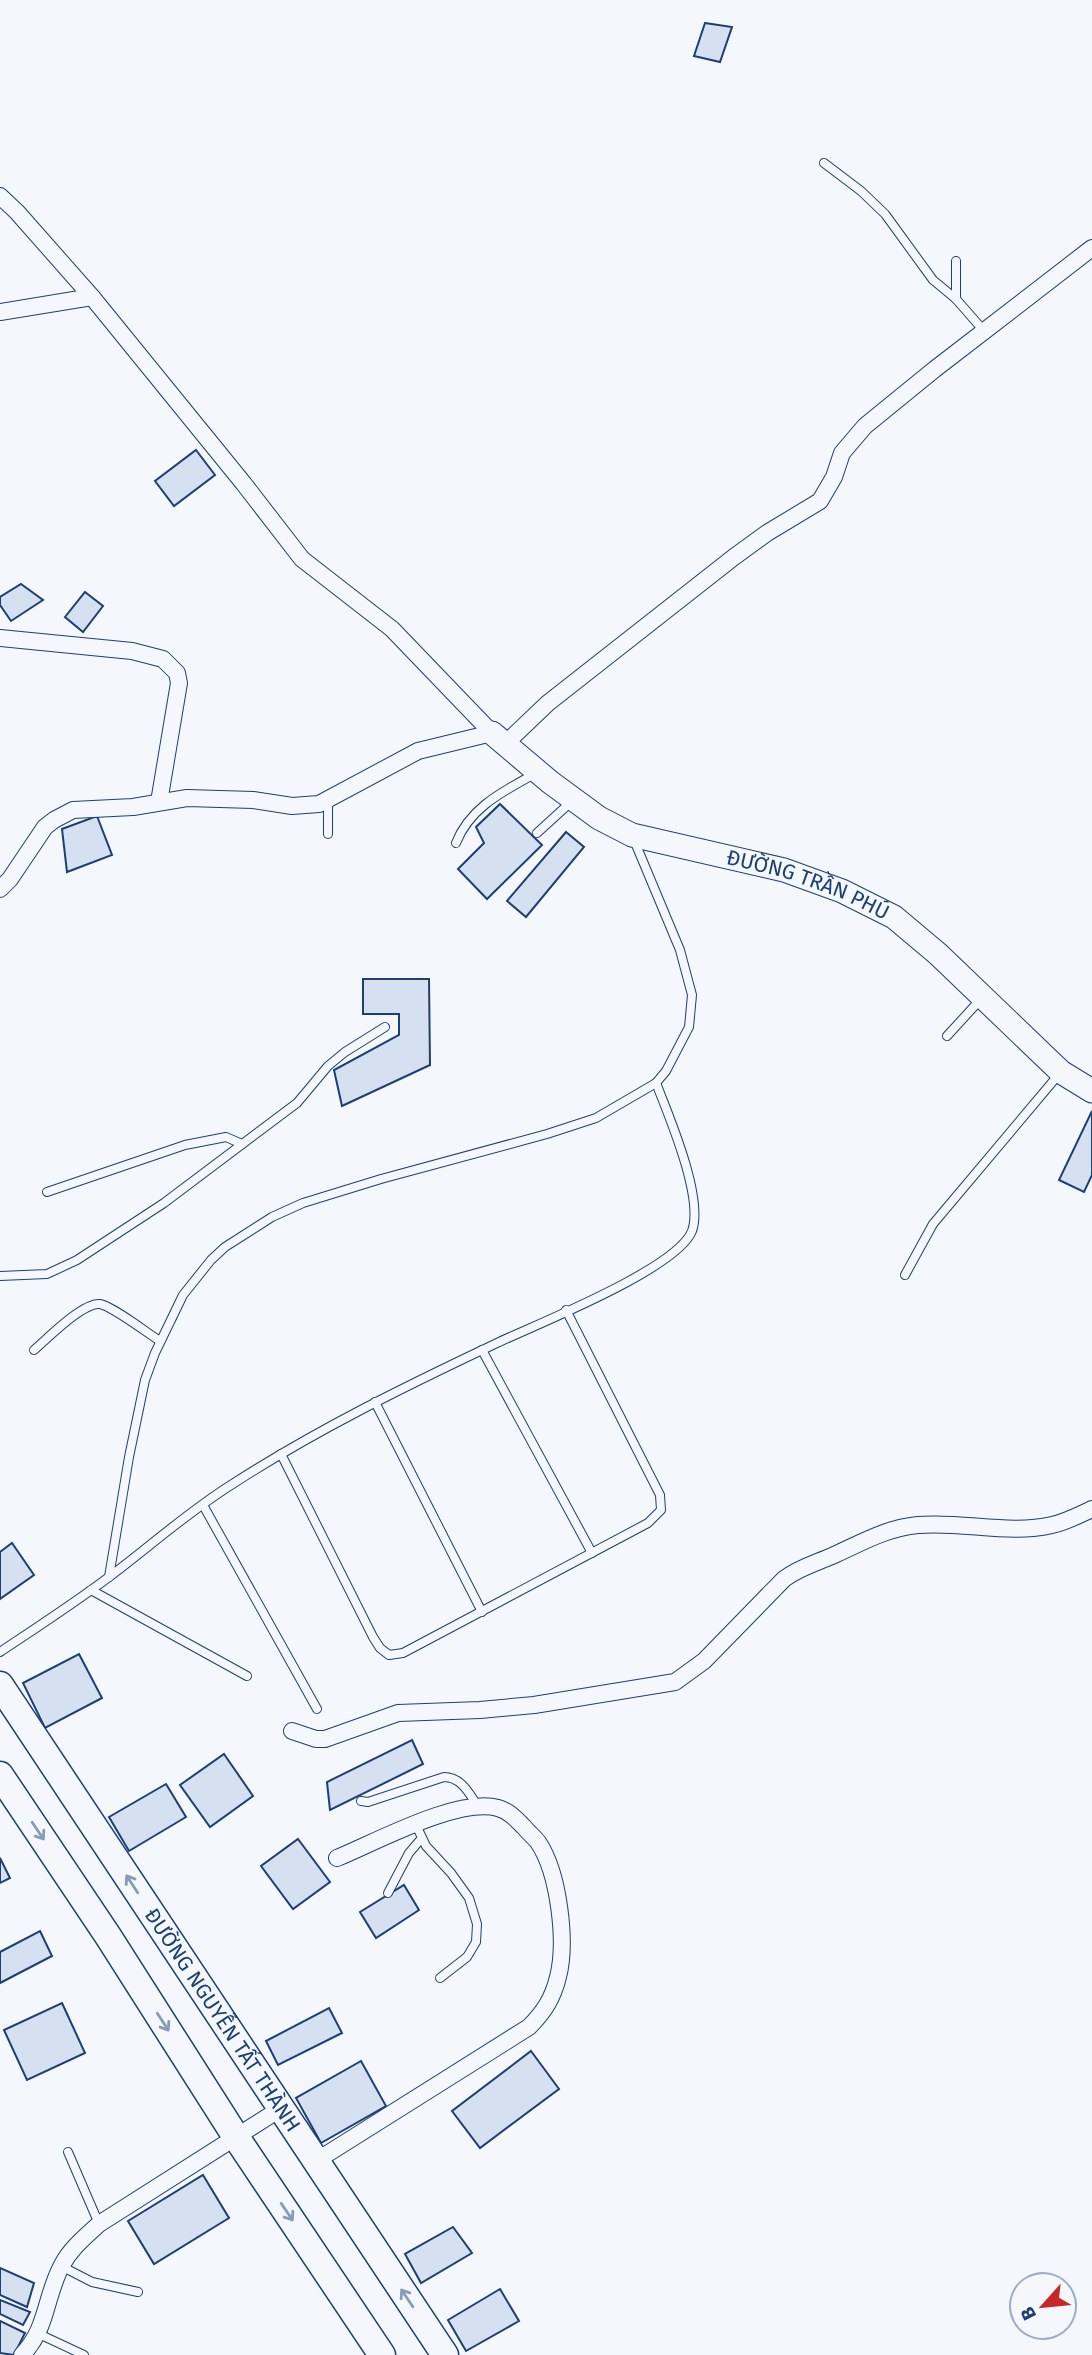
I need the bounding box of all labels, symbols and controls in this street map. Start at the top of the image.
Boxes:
street label: ĐƯỜNG TRẦN PHÚ [724,844,894,926]
one-way arrow [31,1821,45,1841]
one-way arrow [125,1875,139,1895]
street label: ĐƯỜNG NGUYỄN TẤT THÀNH [139,1903,306,2137]
one-way arrow [156,2011,170,2031]
one-way arrow [280,2202,294,2221]
north arrow [1008,2271,1078,2341]
one-way arrow [400,2289,414,2308]
text: B [1015,2303,1041,2324]

